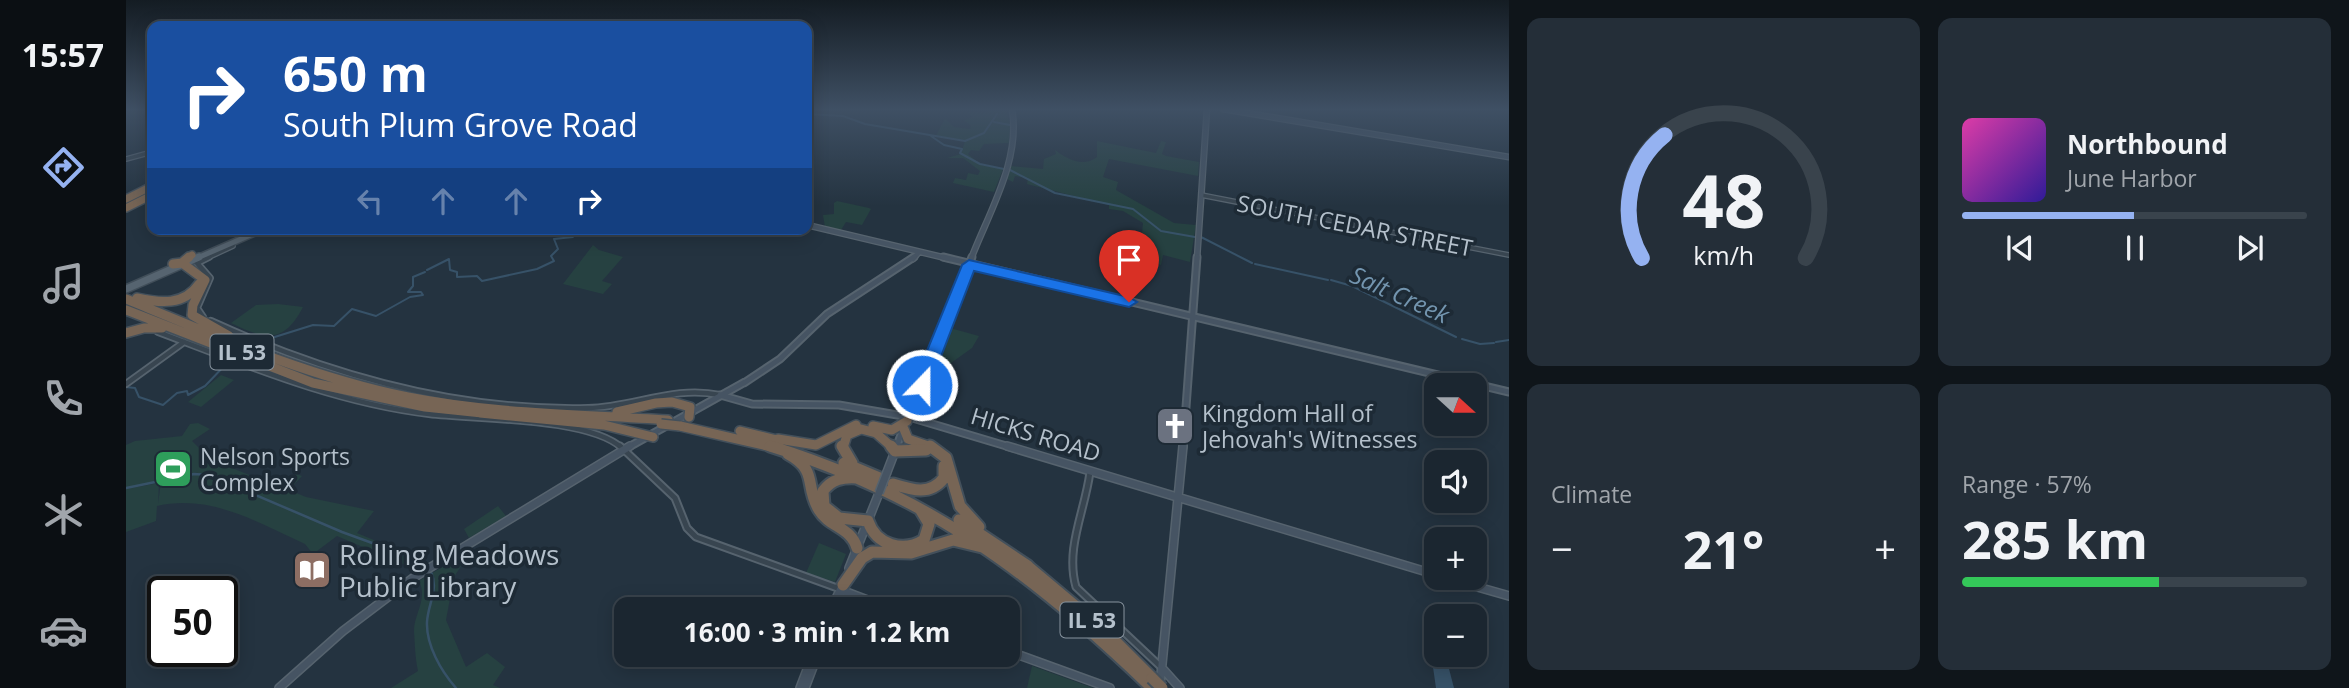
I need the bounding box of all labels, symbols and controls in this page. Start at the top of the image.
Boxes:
text: 15:57 [22,33,104,76]
text: 650 m [283,40,428,106]
icon: right [168,49,259,140]
text: South Plum Grove Road [283,103,638,146]
text: Northbound [2067,126,2228,162]
icon: directions [39,143,88,192]
text: 48 [1682,151,1765,250]
text: June Harbor [2067,162,2197,194]
icon: left [351,182,389,220]
icon: ahead [424,182,462,220]
icon: ahead [497,182,535,220]
icon: right [570,182,608,220]
street label: SOUTH CEDAR STREET [1235,186,1476,264]
icon: previous [2001,229,2039,267]
icon: pause [2116,229,2154,267]
icon: next [2231,229,2269,267]
pin [1099,230,1159,302]
text: km/h [1693,238,1754,272]
icon: arrive [1110,241,1148,279]
water label: Salt Creek [1345,258,1456,331]
icon: music [39,259,88,308]
road number: IL 53 [211,334,274,370]
position arrow [885,348,959,422]
north arrow [1424,373,1488,436]
map controls [1424,373,1487,667]
icon: phone [39,374,88,423]
place label: Kingdom Hall of Jehovah's Witnesses [1200,397,1417,455]
street label: HICKS ROAD [967,399,1105,469]
church icon: Kingdom Hall of Jehovah's Witnesses [1154,405,1196,447]
place label: Nelson Sports Complex [200,440,350,498]
sports icon: Nelson Sports Complex [152,448,194,490]
button: sound [1424,450,1487,513]
text: Range · 57% [1962,468,2092,500]
text: Climate [1551,478,1632,510]
icon: climate [39,490,88,539]
text: 285 km [1962,503,2148,574]
text: 21° [1683,513,1764,584]
text: − [1551,522,1573,574]
text: + [1874,522,1896,574]
button: + [1424,527,1487,590]
place label: Rolling Meadows Public Library [339,535,559,605]
library icon: Rolling Meadows Public Library [291,549,333,591]
speed limit sign: 50 [147,576,238,667]
road number: IL 53 [1060,602,1124,638]
button: − [1424,604,1487,667]
icon: car [39,606,88,655]
text: 16:00 · 3 min · 1.2 km [684,614,950,650]

